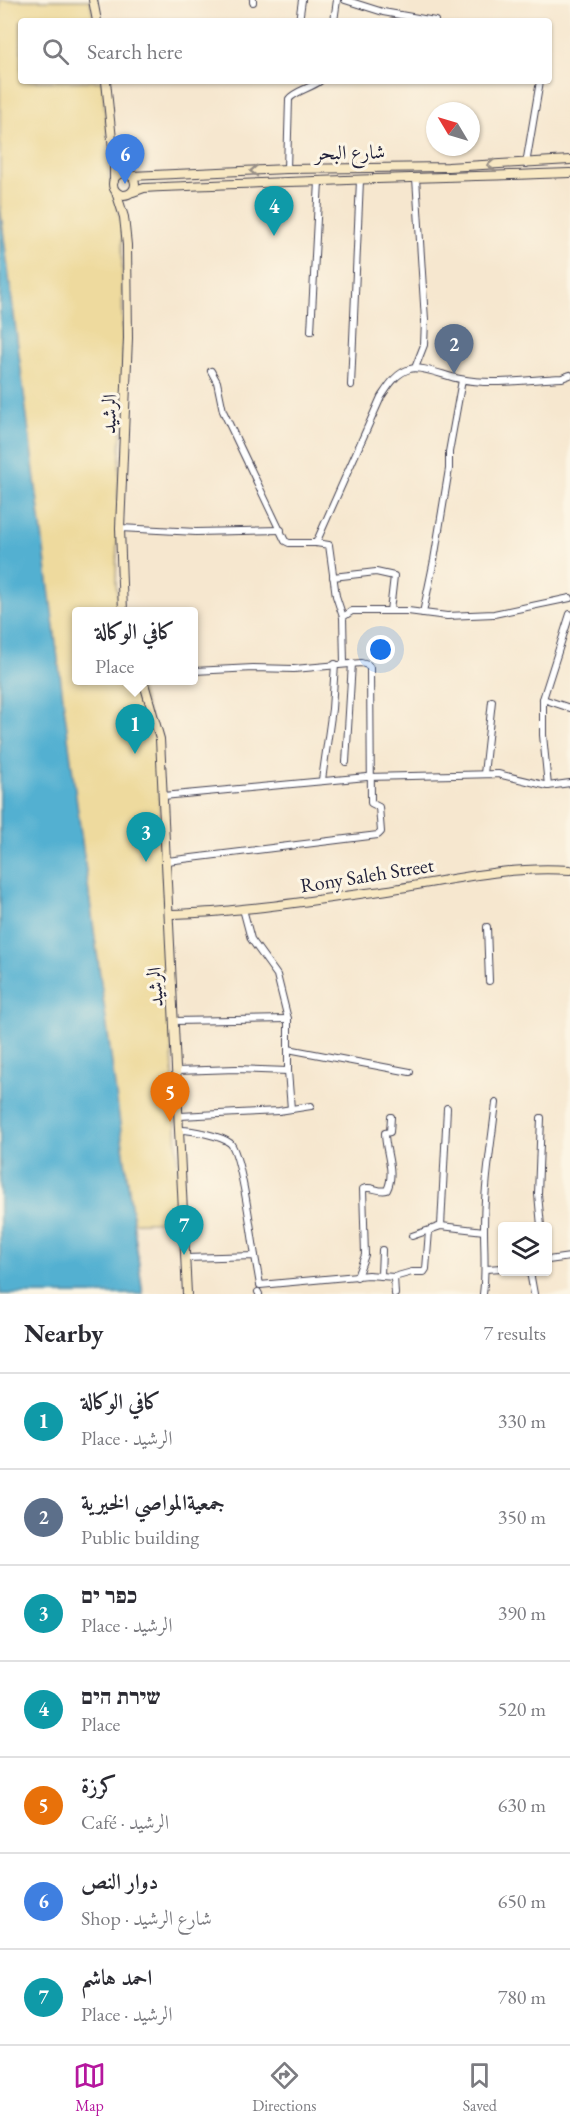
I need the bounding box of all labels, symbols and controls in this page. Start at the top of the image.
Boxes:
search box [18,18,552,84]
icon: search [39,35,72,68]
text: Search here [87,37,182,66]
north arrow [426,102,480,156]
pin: 6 [106,134,144,184]
street label: شارع البحر [313,138,386,171]
one-way arrow [486,159,495,172]
one-way arrow [249,165,258,178]
pin: 4 [254,186,294,236]
pin: 2 [434,324,474,374]
street label: الرشيد [95,393,123,435]
popup [72,607,198,685]
text: كافي الوكالة [95,617,175,646]
your location [366,635,395,664]
text: Place [95,653,134,679]
pin: 1 [116,704,154,754]
pin: 3 [126,812,166,862]
street label: Rony Saleh Street [298,852,436,898]
street label: الرشيد [141,966,169,1008]
pin: 5 [150,1072,190,1122]
pin: 7 [164,1206,204,1255]
map controls [498,1222,552,1276]
button: layers [498,1222,552,1276]
text: Nearby [24,1316,104,1350]
text: 7 results [483,1320,546,1346]
text: كافي الوكالة [81,1387,161,1416]
text: 1 [38,1408,49,1434]
text: 330 m [498,1408,546,1434]
text: Place · الرشيد [81,1425,173,1451]
text: جمعيةالمواصي الخيرية [81,1488,225,1517]
text: 2 [38,1504,49,1530]
text: 350 m [498,1504,546,1530]
text: Public building [81,1524,199,1550]
text: כפר ים [81,1581,137,1610]
text: 3 [38,1600,49,1626]
text: 390 m [498,1600,546,1626]
text: Place · الرشيد [81,1612,173,1638]
text: שירת הים [81,1682,161,1711]
text: 4 [38,1696,49,1722]
text: 520 m [498,1696,546,1722]
text: Place [81,1711,120,1737]
text: كرزة [81,1771,116,1800]
text: 5 [38,1792,49,1818]
text: 630 m [498,1792,546,1818]
text: Café · الرشيد [81,1809,169,1835]
text: دوار النص [81,1867,158,1896]
text: 6 [38,1888,49,1914]
text: 650 m [498,1888,546,1914]
text: Shop · شارع الرشيد [81,1905,212,1931]
text: احمد هاشم [81,1963,152,1992]
text: 7 [38,1984,49,2010]
text: 780 m [498,1984,546,2010]
text: Place · الرشيد [81,2001,173,2027]
tab: Map [73,2059,106,2116]
tab: Directions [252,2059,317,2116]
tab: Saved [463,2059,497,2116]

